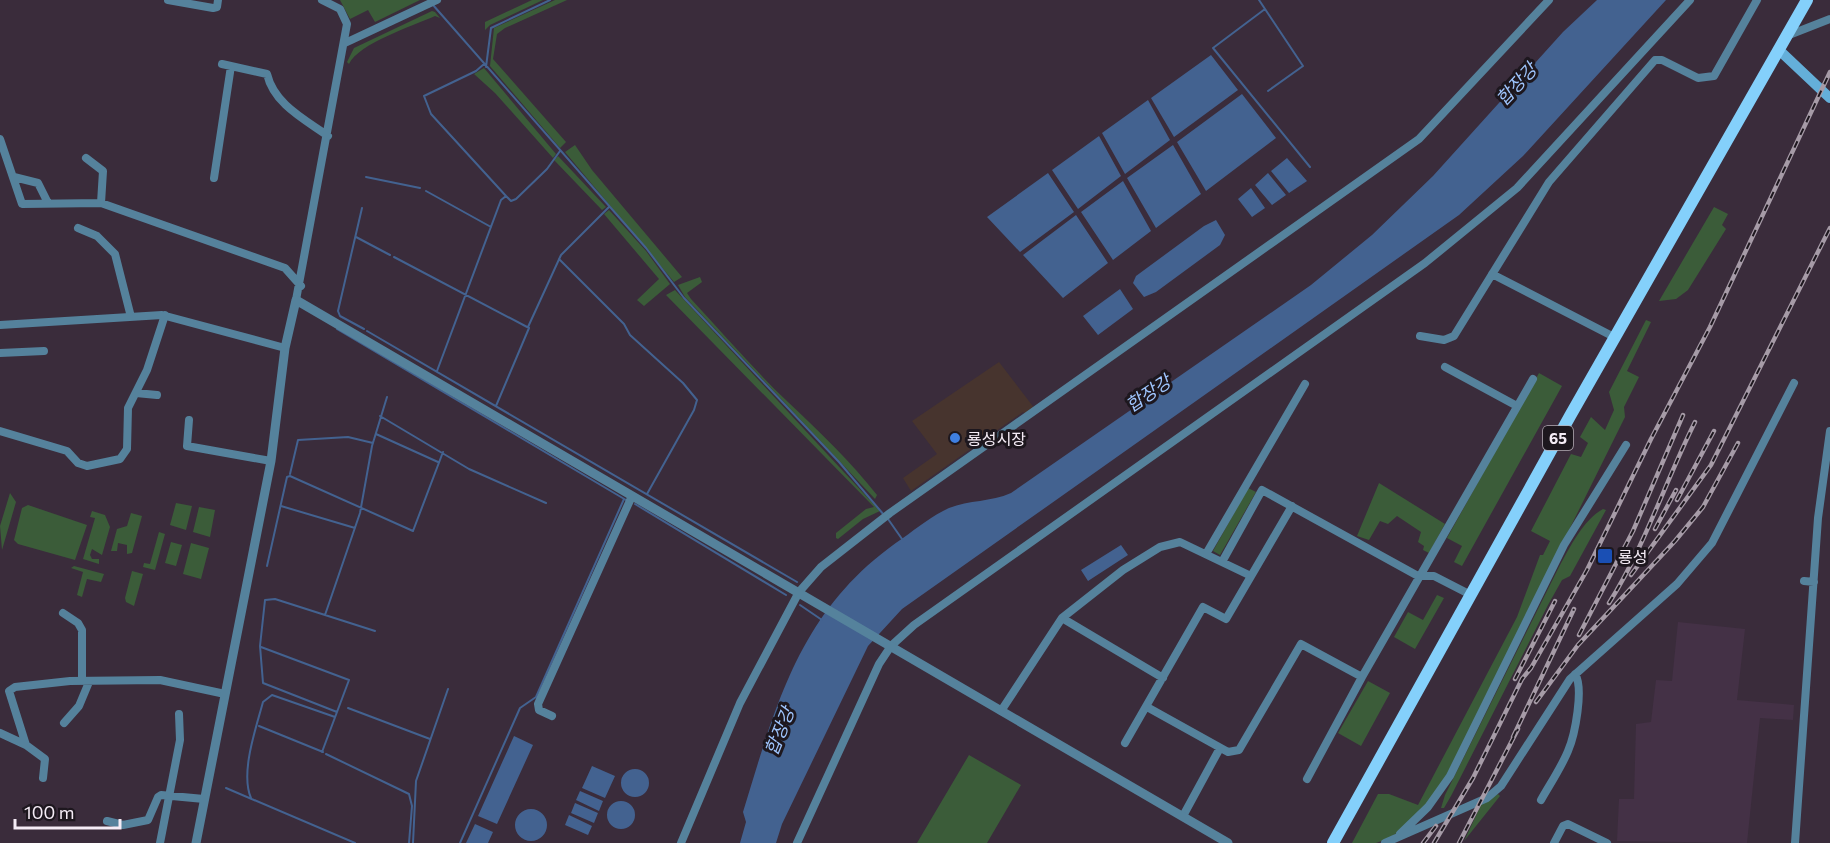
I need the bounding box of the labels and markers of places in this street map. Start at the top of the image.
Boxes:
place label: 룡성시장 [967,429,1026,448]
marker: 룡성시장 [948,431,962,445]
marker: 룡성 [1596,547,1614,565]
place label: 룡성 [1618,547,1647,566]

